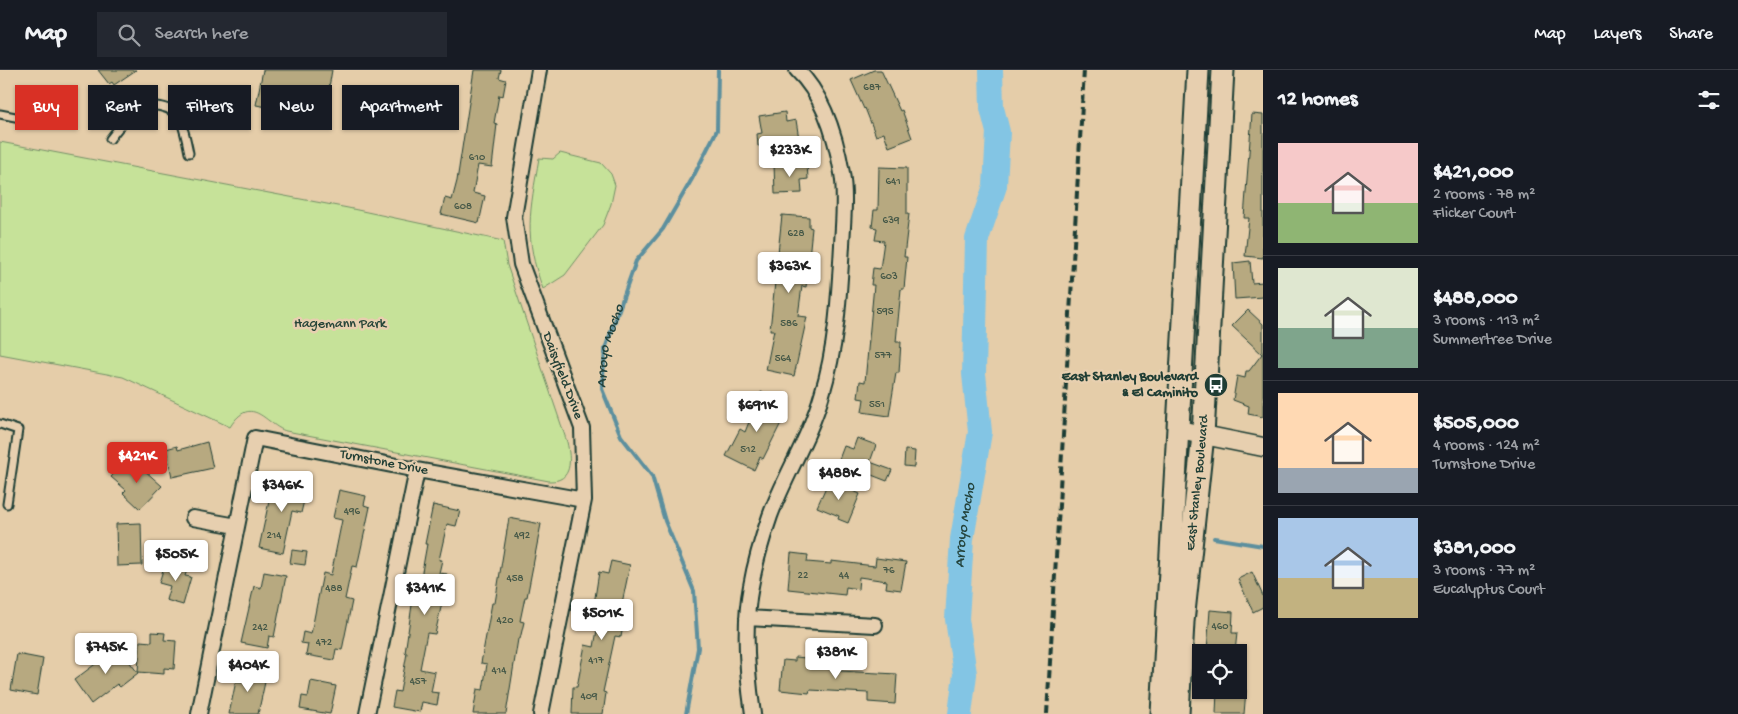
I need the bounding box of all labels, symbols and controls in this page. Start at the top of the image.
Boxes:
search box [97,12,447,57]
text: Map [25,20,67,49]
icon: search [115,21,143,49]
text: Search here [155,23,248,46]
text: Map [1534,24,1566,45]
text: Layers [1594,24,1641,45]
text: Share [1669,24,1713,45]
house number: 687 [863,82,881,94]
chip: Buy [15,85,78,130]
chip: Rent [88,85,158,130]
chip: Filters [168,85,251,130]
chip: New [261,85,332,130]
chip: Apartment [342,85,459,130]
icon: filters [1695,86,1723,114]
text: 12 homes [1278,88,1357,113]
pin: $233K [755,136,825,178]
text: $233K [770,142,810,161]
house number: 610 [469,152,485,164]
text: $421,000 [1433,161,1514,186]
icon: home [1318,163,1378,223]
house number: 641 [885,176,901,188]
text: 2 rooms · 78 m² [1433,186,1535,205]
house number: 608 [454,201,472,213]
text: Flicker Court [1433,205,1515,224]
house number: 639 [883,215,900,227]
house number: 628 [788,228,805,240]
pin: $363K [754,252,824,294]
text: $363K [769,258,809,277]
house number: 603 [880,271,898,283]
text: $488,000 [1433,287,1518,312]
icon: home [1318,288,1378,348]
water label: Arroyo Mocho [593,301,629,388]
house number: 595 [876,306,894,318]
text: 3 rooms · 113 m² [1433,312,1540,331]
park label: Hagemann Park [294,316,388,333]
house number: 586 [780,318,798,330]
street label: Daisyfield Drive [537,329,587,423]
text: Summertree Drive [1433,331,1552,350]
house number: 577 [874,350,892,362]
house number: 564 [775,353,792,365]
place label: East Stanley Boulevard & El Caminito [1062,369,1200,402]
bus stop icon: East Stanley Boulevard & El Caminito [1203,372,1229,398]
pin: $691K [722,390,792,433]
text: $691K [738,397,776,416]
house number: 551 [869,399,885,411]
text: $505,000 [1433,412,1519,437]
street label: East Stanley Boulevard [1182,413,1213,552]
icon: home [1318,413,1378,473]
text: 4 rooms · 124 m² [1433,437,1540,456]
pin: $421K [102,442,172,484]
house number: 512 [740,444,756,456]
street label: Turnstone Drive [338,446,430,480]
text: $421K [118,448,156,467]
text: Turnstone Drive [1433,456,1535,475]
pin: $488K [804,458,874,501]
text: $488K [818,465,860,484]
pin: $346K [247,470,317,513]
text: $346K [262,477,302,496]
water label: Arroyo Mocho [951,481,980,568]
house number: 496 [344,506,361,518]
house number: 214 [266,530,282,542]
house number: 492 [514,530,531,542]
text: $381,000 [1433,537,1516,562]
icon: home [1318,538,1378,598]
pin: $505K [141,540,211,582]
text: $505K [155,546,197,565]
text: 3 rooms · 77 m² [1433,562,1535,581]
house number: 76 [882,565,895,577]
house number: 22 [798,570,809,582]
house number: 44 [839,570,850,582]
house number: 458 [506,573,524,585]
pin: $341K [390,574,460,616]
text: $341K [406,580,444,599]
text: Eucalyptus Court [1433,581,1544,600]
house number: 488 [325,583,343,595]
pin: $501K [567,598,637,641]
text: $501K [582,605,622,624]
house number: 420 [497,615,513,627]
house number: 460 [1211,621,1229,633]
house number: 242 [252,622,269,634]
pin: $745K [71,632,141,675]
house number: 472 [316,637,333,649]
pin: $381K [801,638,871,680]
text: $745K [86,639,126,658]
text: $381K [816,644,856,663]
map controls [1192,644,1247,699]
button: locate [1192,644,1247,699]
pin: $404K [213,650,283,693]
house number: 417 [588,655,604,667]
text: $404K [228,657,268,676]
house number: 414 [492,665,507,677]
house number: 457 [410,676,427,688]
house number: 409 [581,691,598,703]

